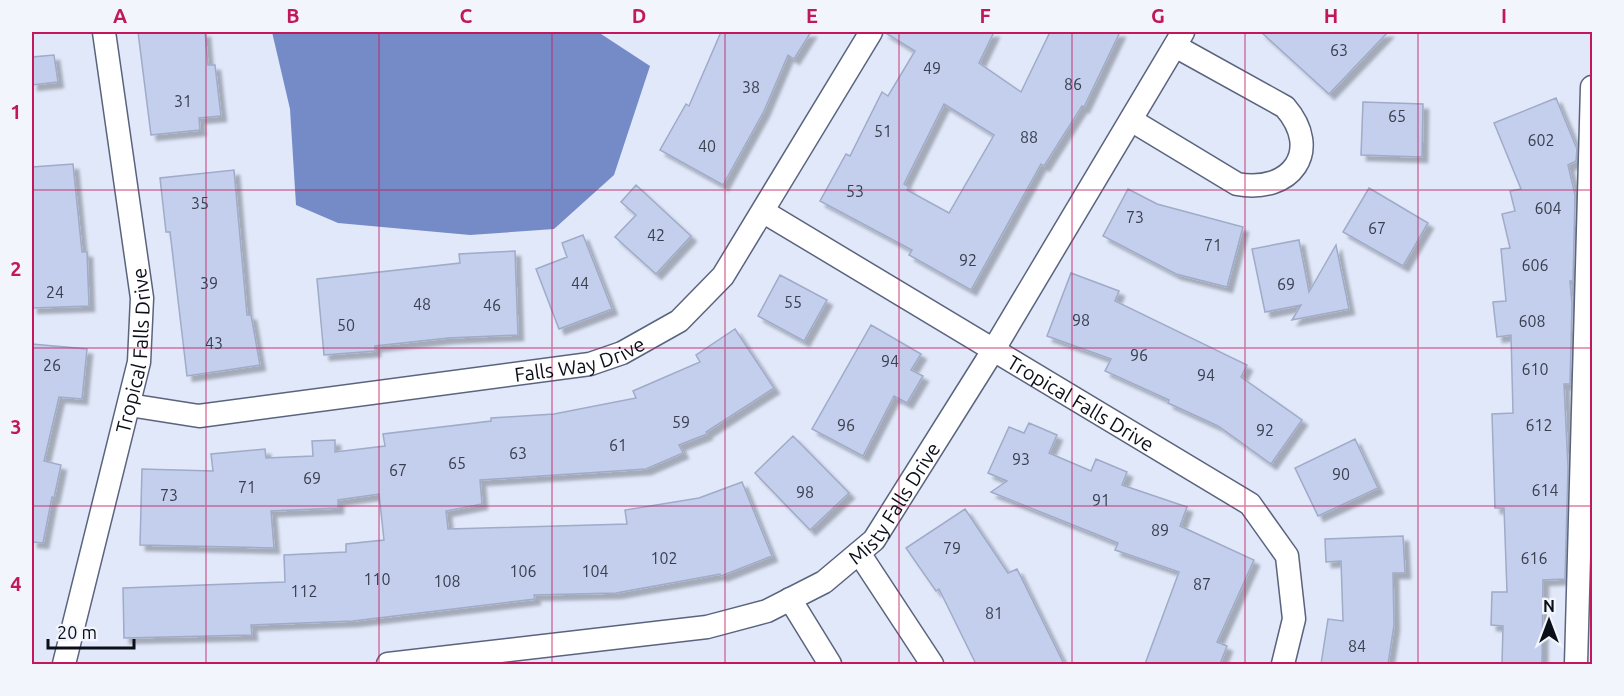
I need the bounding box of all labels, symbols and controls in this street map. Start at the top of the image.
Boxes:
text: A [113,4,127,27]
text: B [286,4,300,27]
text: C [460,4,473,27]
text: D [632,4,646,27]
text: E [806,4,818,27]
text: F [979,4,991,27]
text: G [1151,4,1165,27]
text: H [1324,4,1338,27]
text: I [1501,4,1507,27]
house number: 63 [1330,41,1348,59]
house number: 49 [923,59,941,77]
house number: 86 [1064,75,1082,93]
house number: 38 [742,78,760,96]
house number: 31 [174,92,192,110]
text: 1 [10,100,22,123]
house number: 65 [1388,107,1406,125]
house number: 51 [874,122,892,140]
house number: 88 [1020,128,1038,146]
house number: 602 [1527,131,1555,149]
house number: 40 [698,137,716,155]
house number: 53 [846,182,864,200]
house number: 35 [191,194,209,212]
house number: 604 [1534,199,1562,217]
house number: 73 [1126,208,1144,226]
house number: 67 [1368,219,1386,237]
house number: 42 [647,226,665,244]
house number: 71 [1204,236,1222,254]
house number: 92 [959,251,977,269]
house number: 606 [1521,256,1549,274]
text: 2 [10,257,22,280]
street label: Tropical Falls Drive [110,267,154,435]
house number: 39 [200,274,218,292]
house number: 44 [571,274,589,292]
house number: 69 [1277,275,1295,293]
house number: 24 [46,283,64,301]
house number: 55 [784,293,802,311]
house number: 48 [413,295,431,313]
house number: 46 [483,296,501,314]
house number: 98 [1072,311,1090,329]
house number: 608 [1518,312,1546,330]
house number: 50 [337,316,355,334]
street label: Falls Way Drive [513,331,648,385]
house number: 43 [205,334,223,352]
house number: 96 [1130,346,1148,364]
street label: Tropical Falls Drive [1004,350,1159,455]
house number: 94 [881,352,899,370]
house number: 26 [43,356,61,374]
house number: 610 [1521,360,1549,378]
house number: 94 [1197,366,1215,384]
house number: 59 [672,413,690,431]
text: 3 [10,415,22,438]
house number: 96 [837,416,855,434]
house number: 612 [1525,416,1553,434]
house number: 92 [1256,421,1274,439]
house number: 61 [609,436,627,454]
street label: Misty Falls Drive [843,438,944,568]
house number: 63 [509,444,527,462]
house number: 93 [1012,450,1030,468]
house number: 65 [448,454,466,472]
house number: 67 [389,461,407,479]
house number: 90 [1332,465,1350,483]
house number: 69 [303,469,321,487]
house number: 71 [238,478,256,496]
house number: 614 [1531,481,1559,499]
house number: 98 [796,483,814,501]
house number: 73 [160,486,178,504]
house number: 91 [1092,491,1110,509]
house number: 89 [1151,521,1169,539]
house number: 79 [943,539,961,557]
house number: 102 [650,549,678,567]
house number: 616 [1520,549,1548,567]
house number: 106 [509,562,537,580]
house number: 104 [581,562,609,580]
house number: 110 [363,570,391,588]
text: 4 [10,572,22,595]
house number: 108 [433,572,461,590]
house number: 87 [1193,575,1211,593]
house number: 112 [290,582,318,600]
north arrow [1519,591,1579,651]
text: N [1543,597,1555,615]
house number: 81 [985,604,1003,622]
scale bar [48,612,134,650]
text: 20 m [57,622,97,642]
house number: 84 [1348,637,1366,655]

